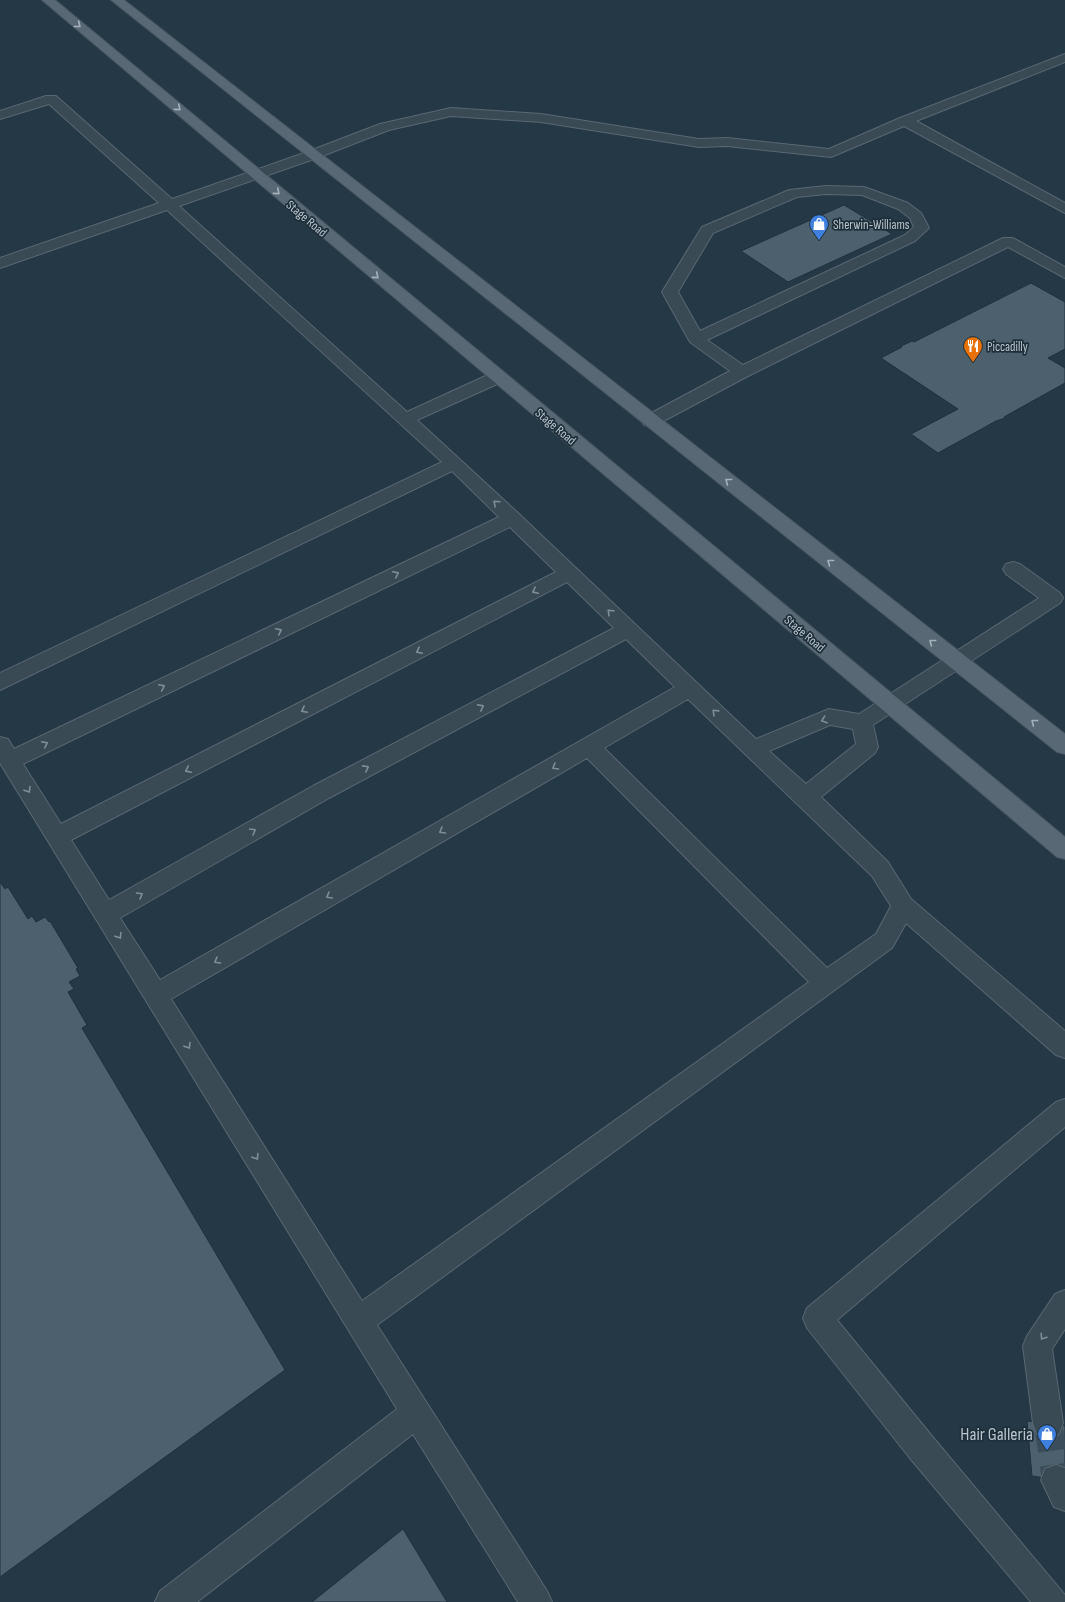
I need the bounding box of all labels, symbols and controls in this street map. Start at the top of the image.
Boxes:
one-way arrow [73,20,80,27]
one-way arrow [173,104,180,111]
one-way arrow [272,188,279,195]
street label: Stage Road [283,197,330,241]
shop icon: Sherwin-Williams [808,213,830,241]
place label: Sherwin-Williams [833,217,910,233]
one-way arrow [372,271,379,278]
restaurant icon: Piccadilly [962,335,984,363]
place label: Piccadilly [987,339,1028,355]
street label: Stage Road [532,405,579,449]
one-way arrow [725,479,732,486]
one-way arrow [493,500,501,508]
one-way arrow [827,559,834,566]
one-way arrow [392,571,399,579]
one-way arrow [531,586,539,594]
one-way arrow [608,610,615,617]
street label: Stage Road [781,612,828,656]
one-way arrow [275,628,282,636]
one-way arrow [930,640,937,647]
one-way arrow [416,646,423,653]
one-way arrow [158,685,166,692]
one-way arrow [477,704,485,712]
one-way arrow [300,705,308,713]
one-way arrow [712,709,720,717]
one-way arrow [821,715,828,723]
one-way arrow [1032,720,1039,727]
one-way arrow [41,741,49,749]
one-way arrow [552,762,559,769]
one-way arrow [185,765,192,773]
one-way arrow [362,765,370,773]
one-way arrow [23,786,31,793]
one-way arrow [439,827,446,834]
one-way arrow [249,828,256,835]
one-way arrow [326,891,333,899]
one-way arrow [136,893,143,900]
one-way arrow [114,932,122,939]
one-way arrow [213,956,221,963]
one-way arrow [183,1042,190,1049]
one-way arrow [251,1153,259,1160]
one-way arrow [1040,1333,1048,1340]
shop icon: Hair Galleria [1036,1423,1058,1451]
place label: Hair Galleria [960,1424,1033,1445]

